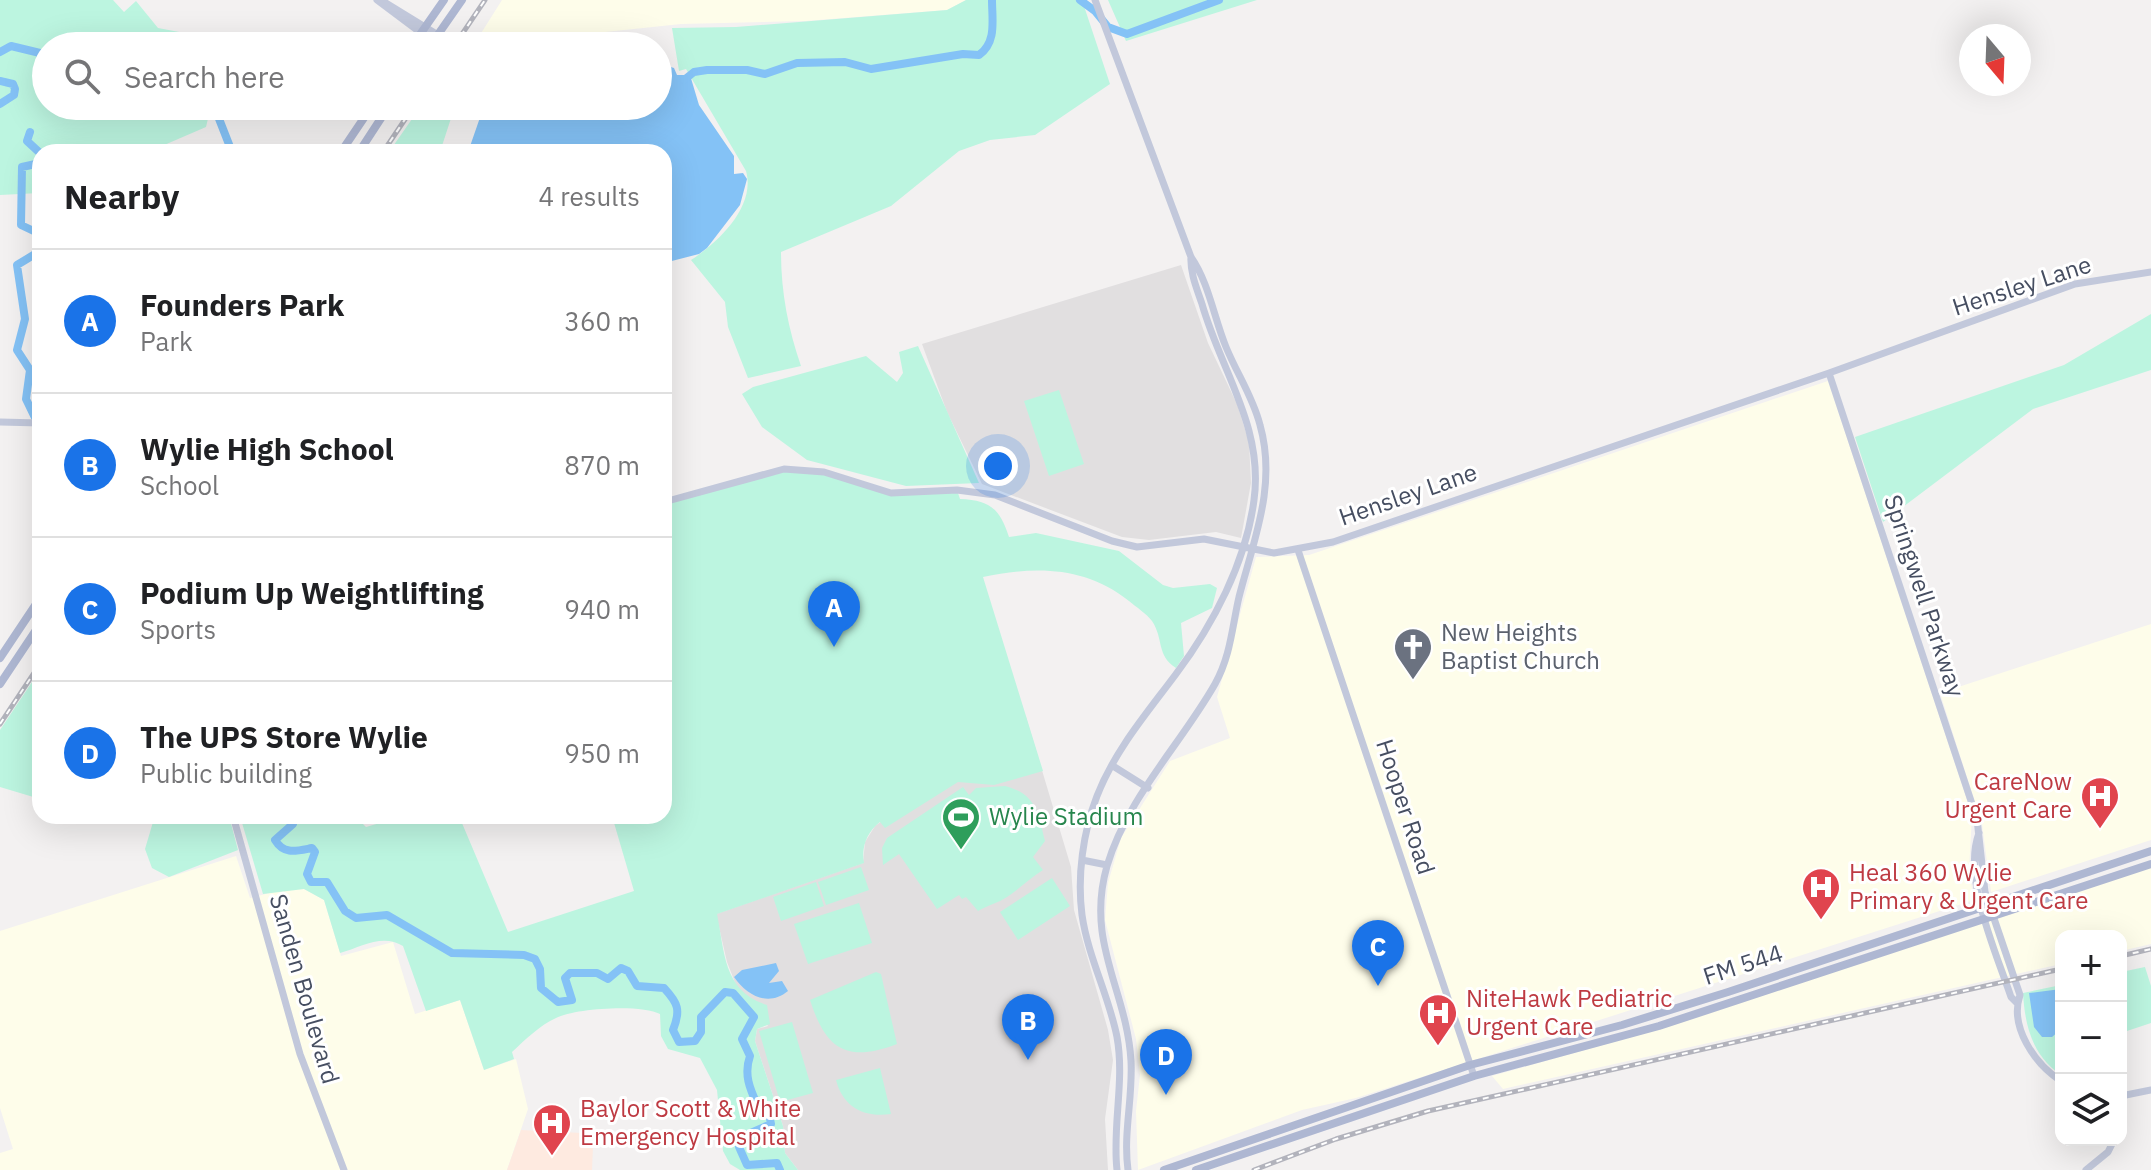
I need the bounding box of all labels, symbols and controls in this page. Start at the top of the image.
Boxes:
north arrow [1959,24,2031,96]
search box [32,32,672,120]
icon: search [60,54,104,98]
text: Search here [124,57,285,96]
text: Nearby [64,174,179,218]
text: 4 results [538,179,640,213]
street label: Hensley Lane [1948,248,2095,323]
text: Founders Park [140,285,344,324]
text: A [81,304,99,338]
text: 360 m [564,304,640,338]
text: Park [140,324,193,358]
text: Wylie High School [140,429,394,468]
your location [978,446,1018,486]
text: B [81,448,99,482]
text: 870 m [564,448,640,482]
street label: Hensley Lane [1334,455,1481,533]
text: School [140,468,219,502]
street label: Springwell Parkway [1877,491,1973,701]
text: Podium Up Weightlifting [140,573,484,612]
pin: A [808,581,860,647]
text: C [82,592,98,626]
text: 940 m [564,592,640,626]
text: Sports [140,612,216,646]
place label: New Heights Baptist Church [1441,616,1600,676]
church icon: New Heights Baptist Church [1392,626,1434,681]
text: The UPS Store Wylie [140,717,428,756]
street label: Hooper Road [1369,735,1443,878]
text: D [81,736,99,770]
text: 950 m [564,736,640,770]
text: Public building [140,756,312,790]
place label: CareNow Urgent Care [1944,765,2072,825]
hospital icon: CareNow Urgent Care [2079,775,2121,830]
sports icon: Wylie Stadium [940,796,982,851]
place label: Wylie Stadium [989,800,1143,832]
place label: Heal 360 Wylie Primary & Urgent Care [1849,856,2088,916]
hospital icon: Heal 360 Wylie Primary & Urgent Care [1800,866,1842,921]
street label: Sanden Boulevard [263,890,347,1087]
pin: C [1352,920,1404,986]
map controls [2055,930,2127,1146]
button: + [2055,930,2127,1002]
street label: FM 544 [1699,936,1787,992]
place label: NiteHawk Pediatric Urgent Care [1466,982,1672,1042]
hospital icon: NiteHawk Pediatric Urgent Care [1417,992,1459,1047]
pin: B [1002,994,1054,1060]
button: − [2055,1002,2127,1074]
pin: D [1140,1029,1192,1095]
button: layers [2055,1074,2127,1146]
place label: Baylor Scott & White Emergency Hospital [580,1092,801,1152]
hospital icon: Baylor Scott & White Emergency Hospital [531,1102,573,1157]

